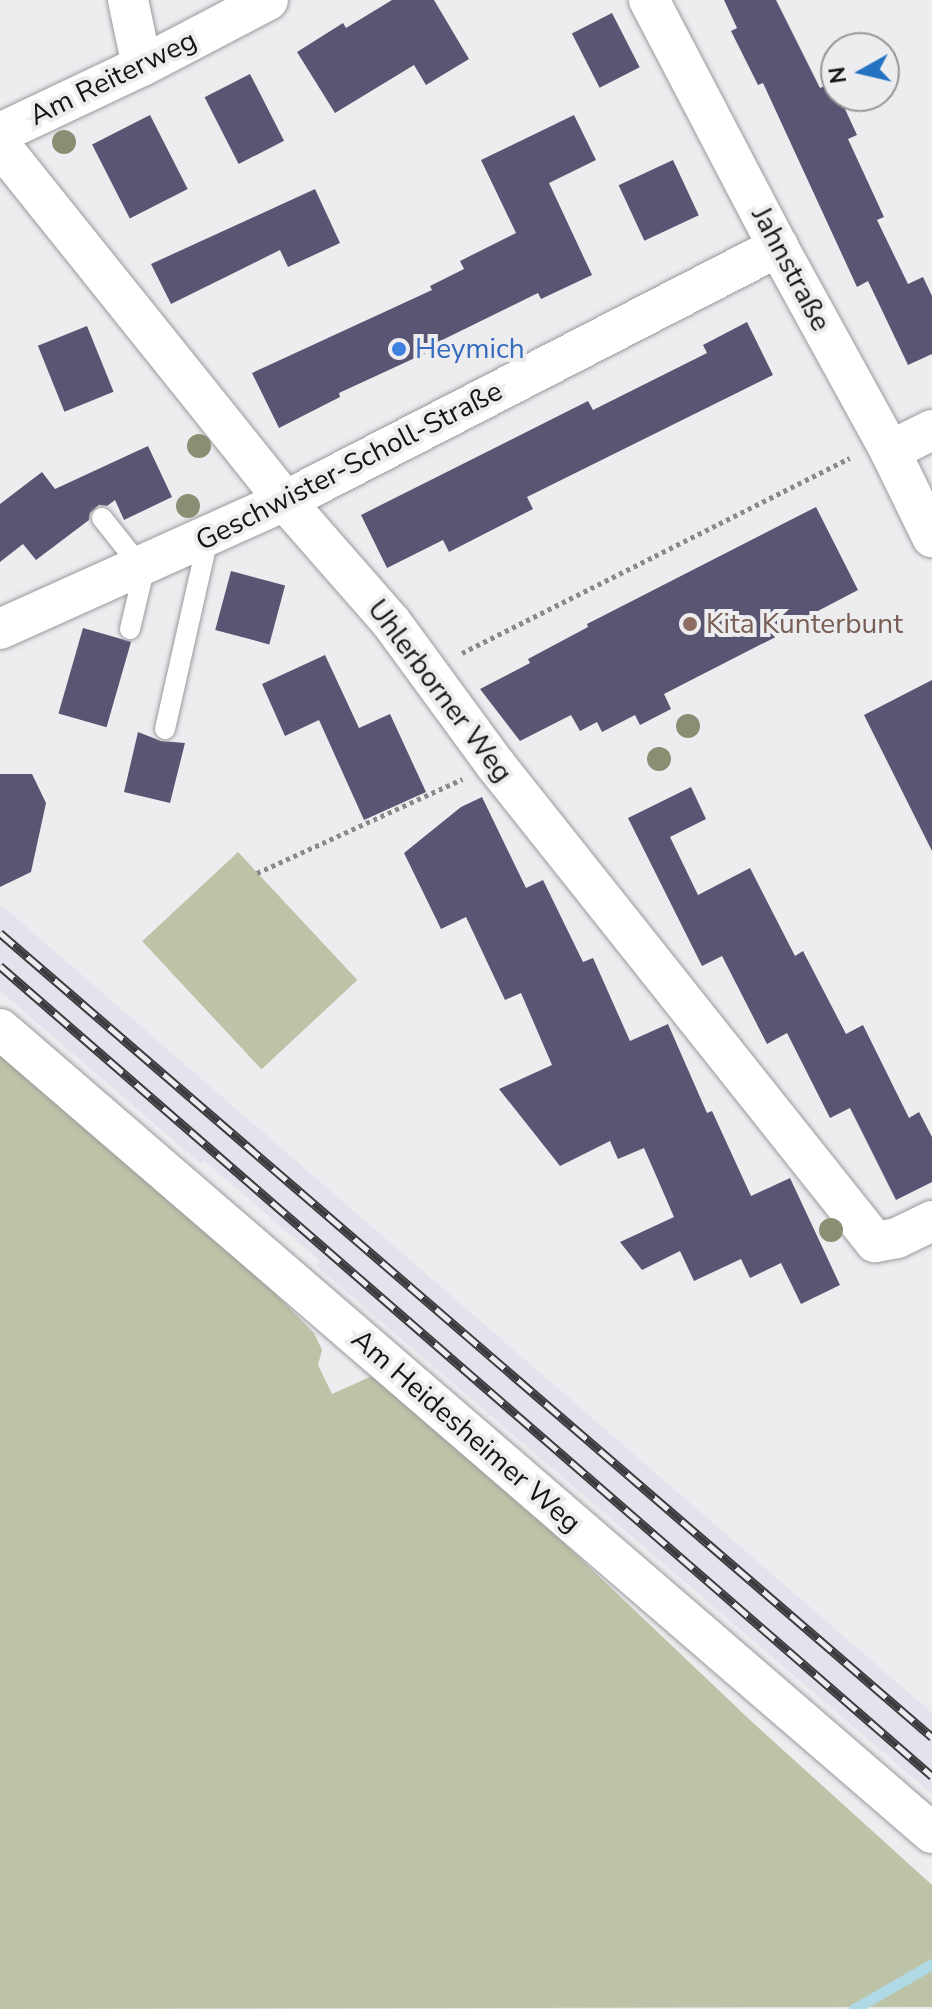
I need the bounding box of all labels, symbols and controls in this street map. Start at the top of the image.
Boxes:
street label: Am Reiterweg [24,23,202,133]
north arrow [820,32,900,112]
text: N [822,65,854,85]
street label: Jahnstraße [744,201,838,337]
place label: Heymich [415,332,525,366]
marker: Heymich [390,340,408,358]
street label: Geschwister-Scholl-Straße [190,374,508,558]
street label: Uhlerborner Weg [360,593,520,789]
place label: Kita Kunterbunt [706,607,903,641]
marker: Kita Kunterbunt [681,615,699,633]
street label: Am Heidesheimer Weg [344,1322,588,1540]

